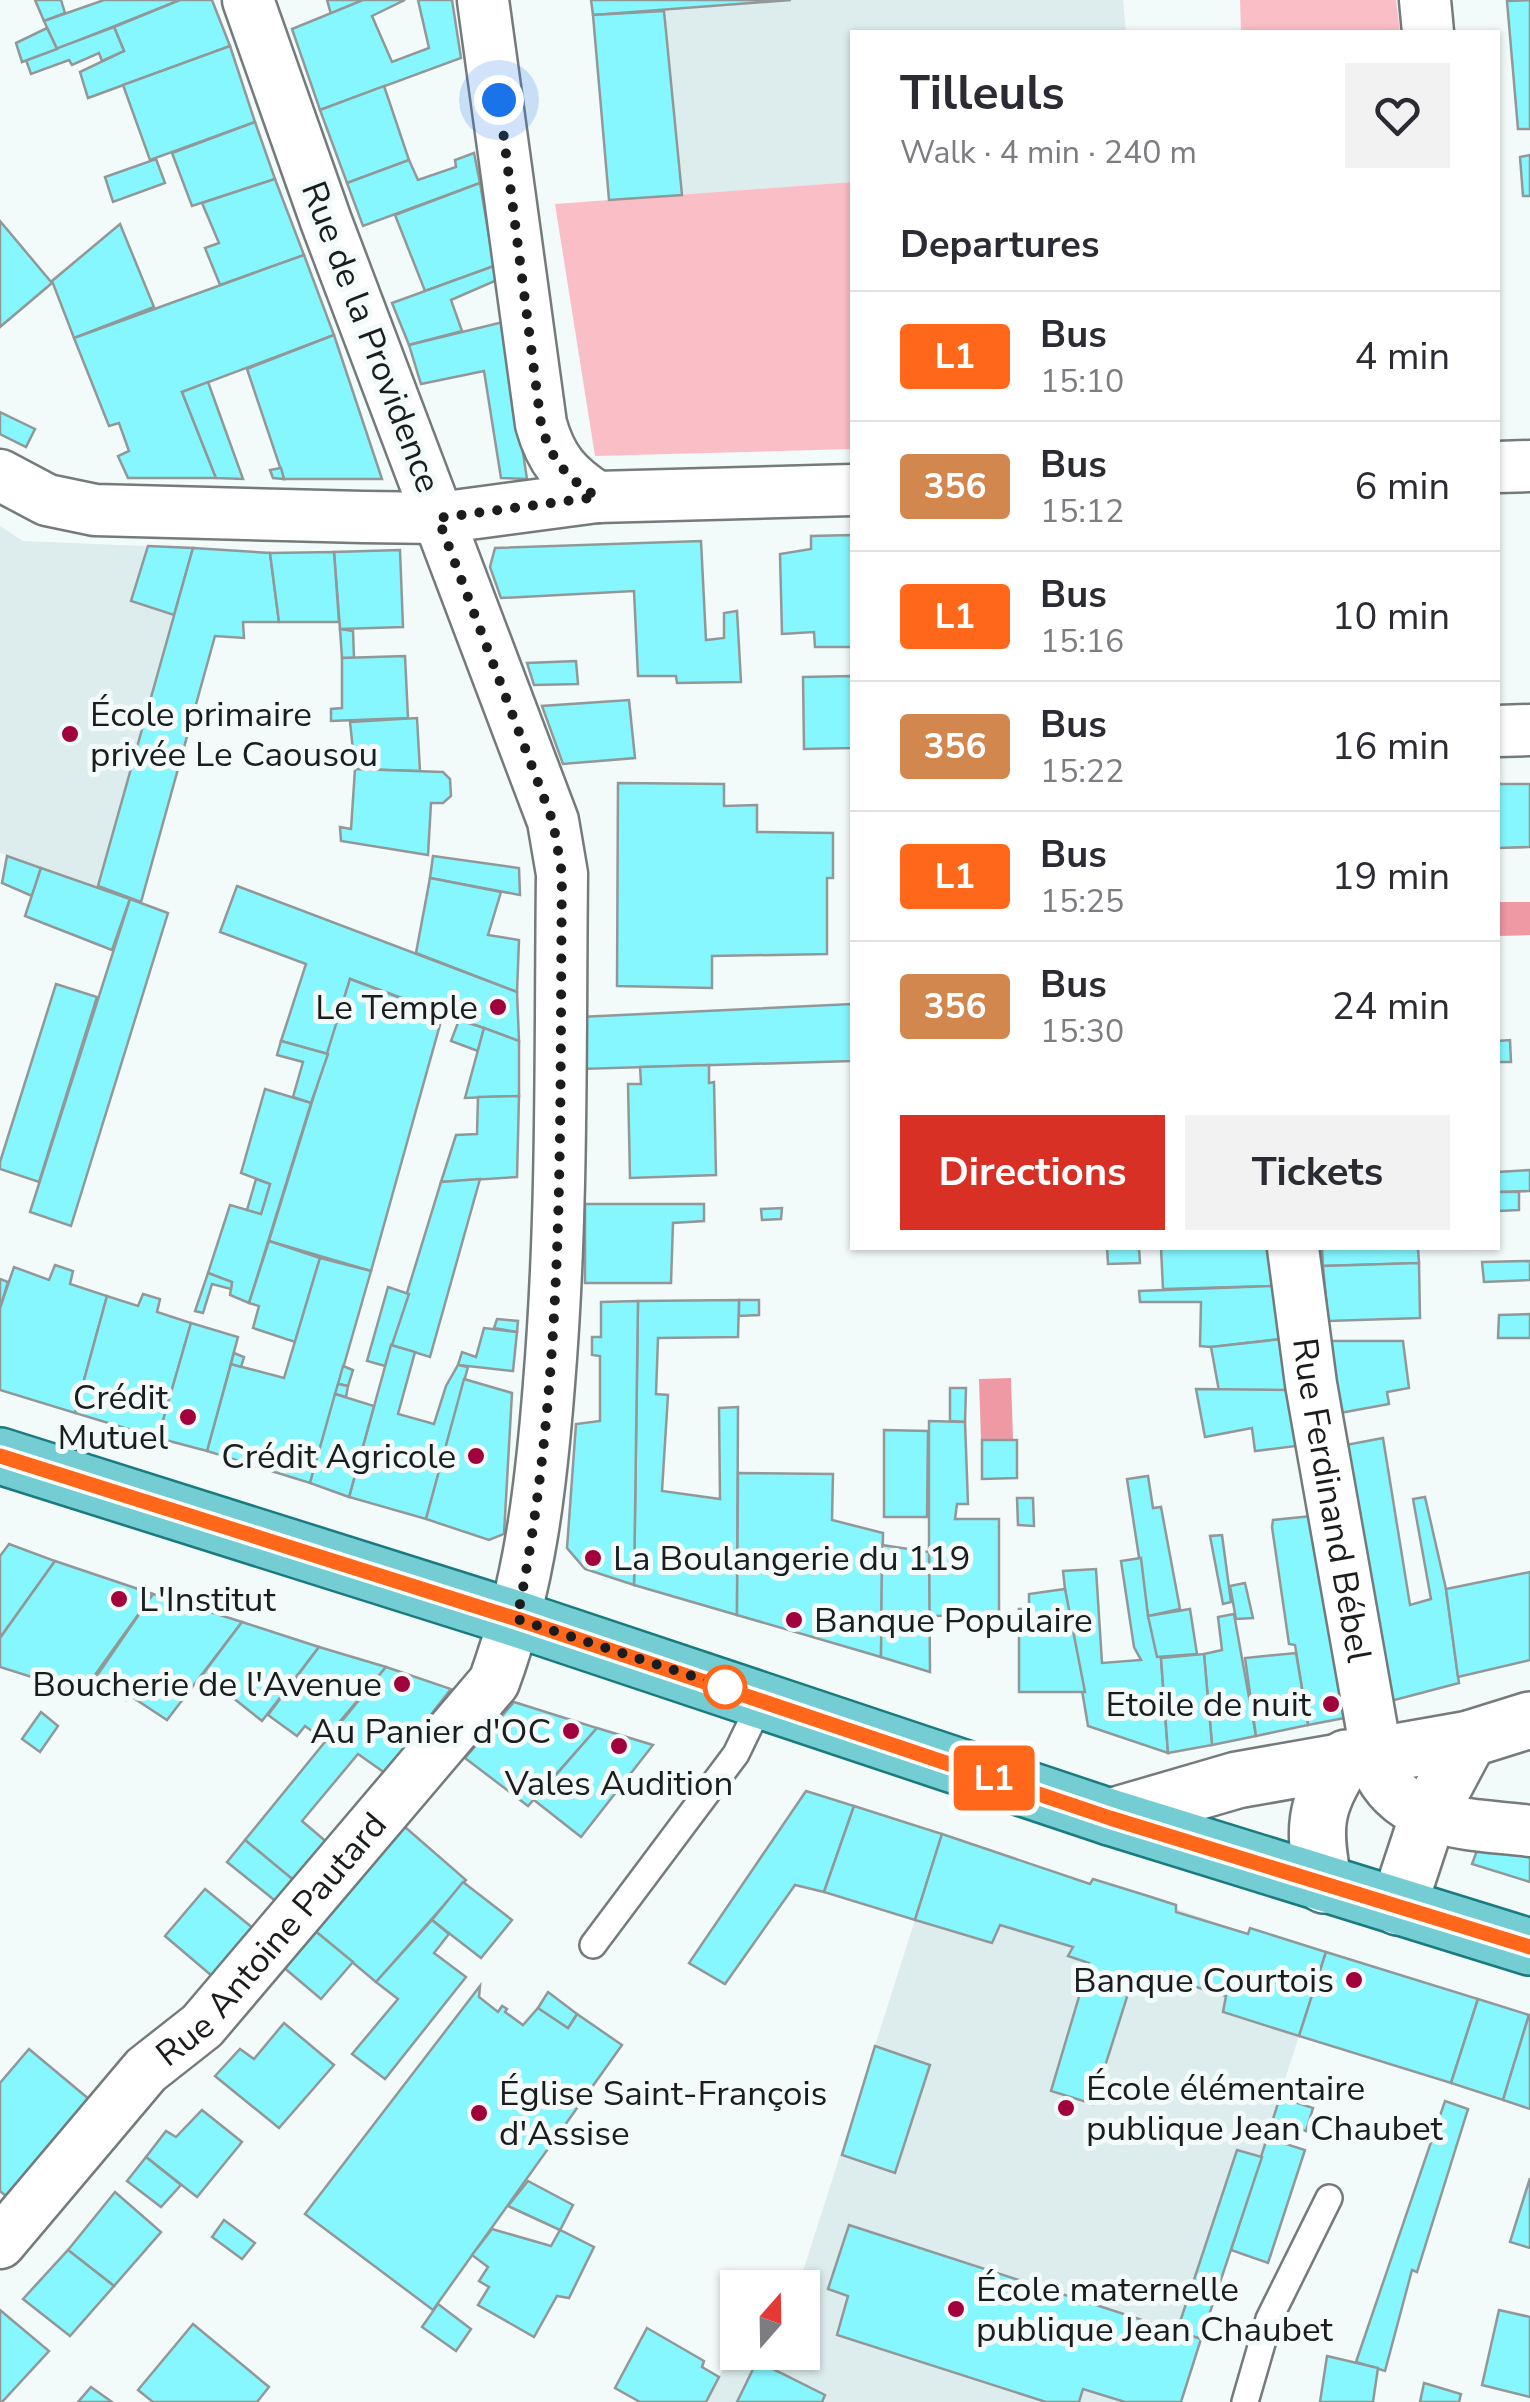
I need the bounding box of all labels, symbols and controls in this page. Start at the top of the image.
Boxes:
text: Tilleuls [900,60,1065,126]
button: heart [1345,63,1450,168]
your location [474,75,524,125]
text: Walk · 4 min · 240 m [900,131,1197,174]
street label: Rue de la Providence [290,175,452,499]
text: Departures [900,219,1099,270]
text: Bus [1040,309,1107,360]
text: 4 min [1355,331,1450,382]
text: L1 [935,333,975,380]
text: 15:10 [1040,360,1124,403]
text: Bus [1040,439,1107,490]
text: 6 min [1355,461,1450,512]
text: 356 [923,463,987,510]
text: 15:12 [1040,490,1124,533]
text: Bus [1040,569,1107,620]
text: 10 min [1332,591,1450,642]
text: L1 [935,593,975,640]
text: 15:16 [1040,620,1124,663]
place label: École primaire privée Le Caousou [90,691,378,778]
text: Bus [1040,699,1107,750]
text: 16 min [1332,721,1450,772]
marker: École primaire privée Le Caousou [59,723,81,745]
text: 356 [923,723,987,770]
text: 15:22 [1040,750,1124,793]
text: Bus [1040,829,1107,880]
text: 19 min [1332,851,1450,902]
text: L1 [935,853,975,900]
text: 15:25 [1040,880,1124,923]
text: Bus [1040,959,1107,1010]
text: 24 min [1332,981,1450,1032]
text: 356 [923,983,987,1030]
place label: Le Temple [315,984,478,1031]
marker: Le Temple [487,996,509,1018]
text: 15:30 [1040,1010,1124,1053]
button: Directions [900,1115,1165,1230]
button: Tickets [1185,1115,1450,1230]
street label: Rue Ferdinand Bébel [1282,1335,1383,1666]
place label: Crédit Mutuel [58,1374,169,1461]
marker: Crédit Mutuel [177,1406,199,1428]
place label: Crédit Agricole [221,1433,456,1480]
marker: Crédit Agricole [465,1445,487,1467]
place label: La Boulangerie du 119 [613,1535,971,1582]
marker: La Boulangerie du 119 [582,1547,604,1569]
place label: L'Institut [139,1576,276,1623]
marker: L'Institut [108,1588,130,1610]
place label: Banque Populaire [814,1597,1093,1644]
marker: Banque Populaire [783,1609,805,1631]
place label: Boucherie de l'Avenue [32,1661,382,1708]
unlabelled marker [704,1666,746,1708]
marker: Boucherie de l'Avenue [391,1673,413,1695]
place label: Etoile de nuit [1105,1681,1312,1728]
marker: Etoile de nuit [1320,1693,1342,1715]
place label: Au Panier d'OC [310,1708,551,1755]
marker: Au Panier d'OC [560,1720,582,1742]
marker: Vales Audition [608,1735,630,1757]
line badge: L1 [949,1746,1039,1810]
text: L1 [974,1755,1014,1802]
place label: Vales Audition [504,1760,733,1807]
street label: Rue Antoine Pautard [146,1802,397,2077]
place label: Banque Courtois [1073,1957,1334,2004]
marker: Banque Courtois [1343,1969,1365,1991]
place label: École élémentaire publique Jean Chaubet [1086,2065,1444,2152]
place label: Église Saint-François d'Assise [499,2070,827,2157]
marker: École élémentaire publique Jean Chaubet [1055,2097,1077,2119]
marker: Église Saint-François d'Assise [468,2102,490,2124]
place label: École maternelle publique Jean Chaubet [976,2266,1334,2353]
north arrow [720,2270,820,2370]
map controls [720,2270,820,2370]
marker: École maternelle publique Jean Chaubet [945,2298,967,2320]

